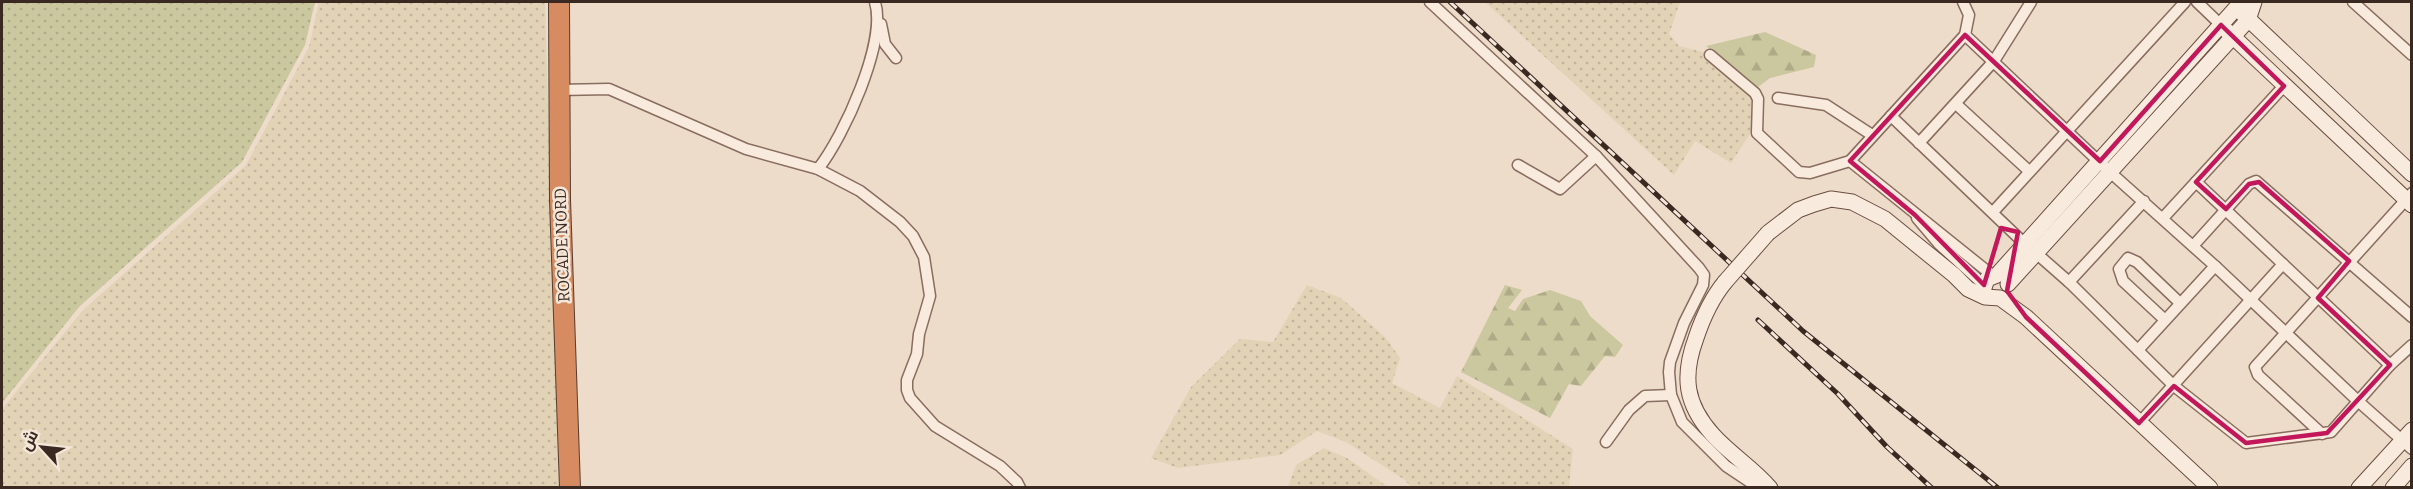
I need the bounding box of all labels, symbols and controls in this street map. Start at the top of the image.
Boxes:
street label: ROCADE NORD [551,188,573,302]
north arrow [12,417,72,477]
text: ش [16,427,42,454]

